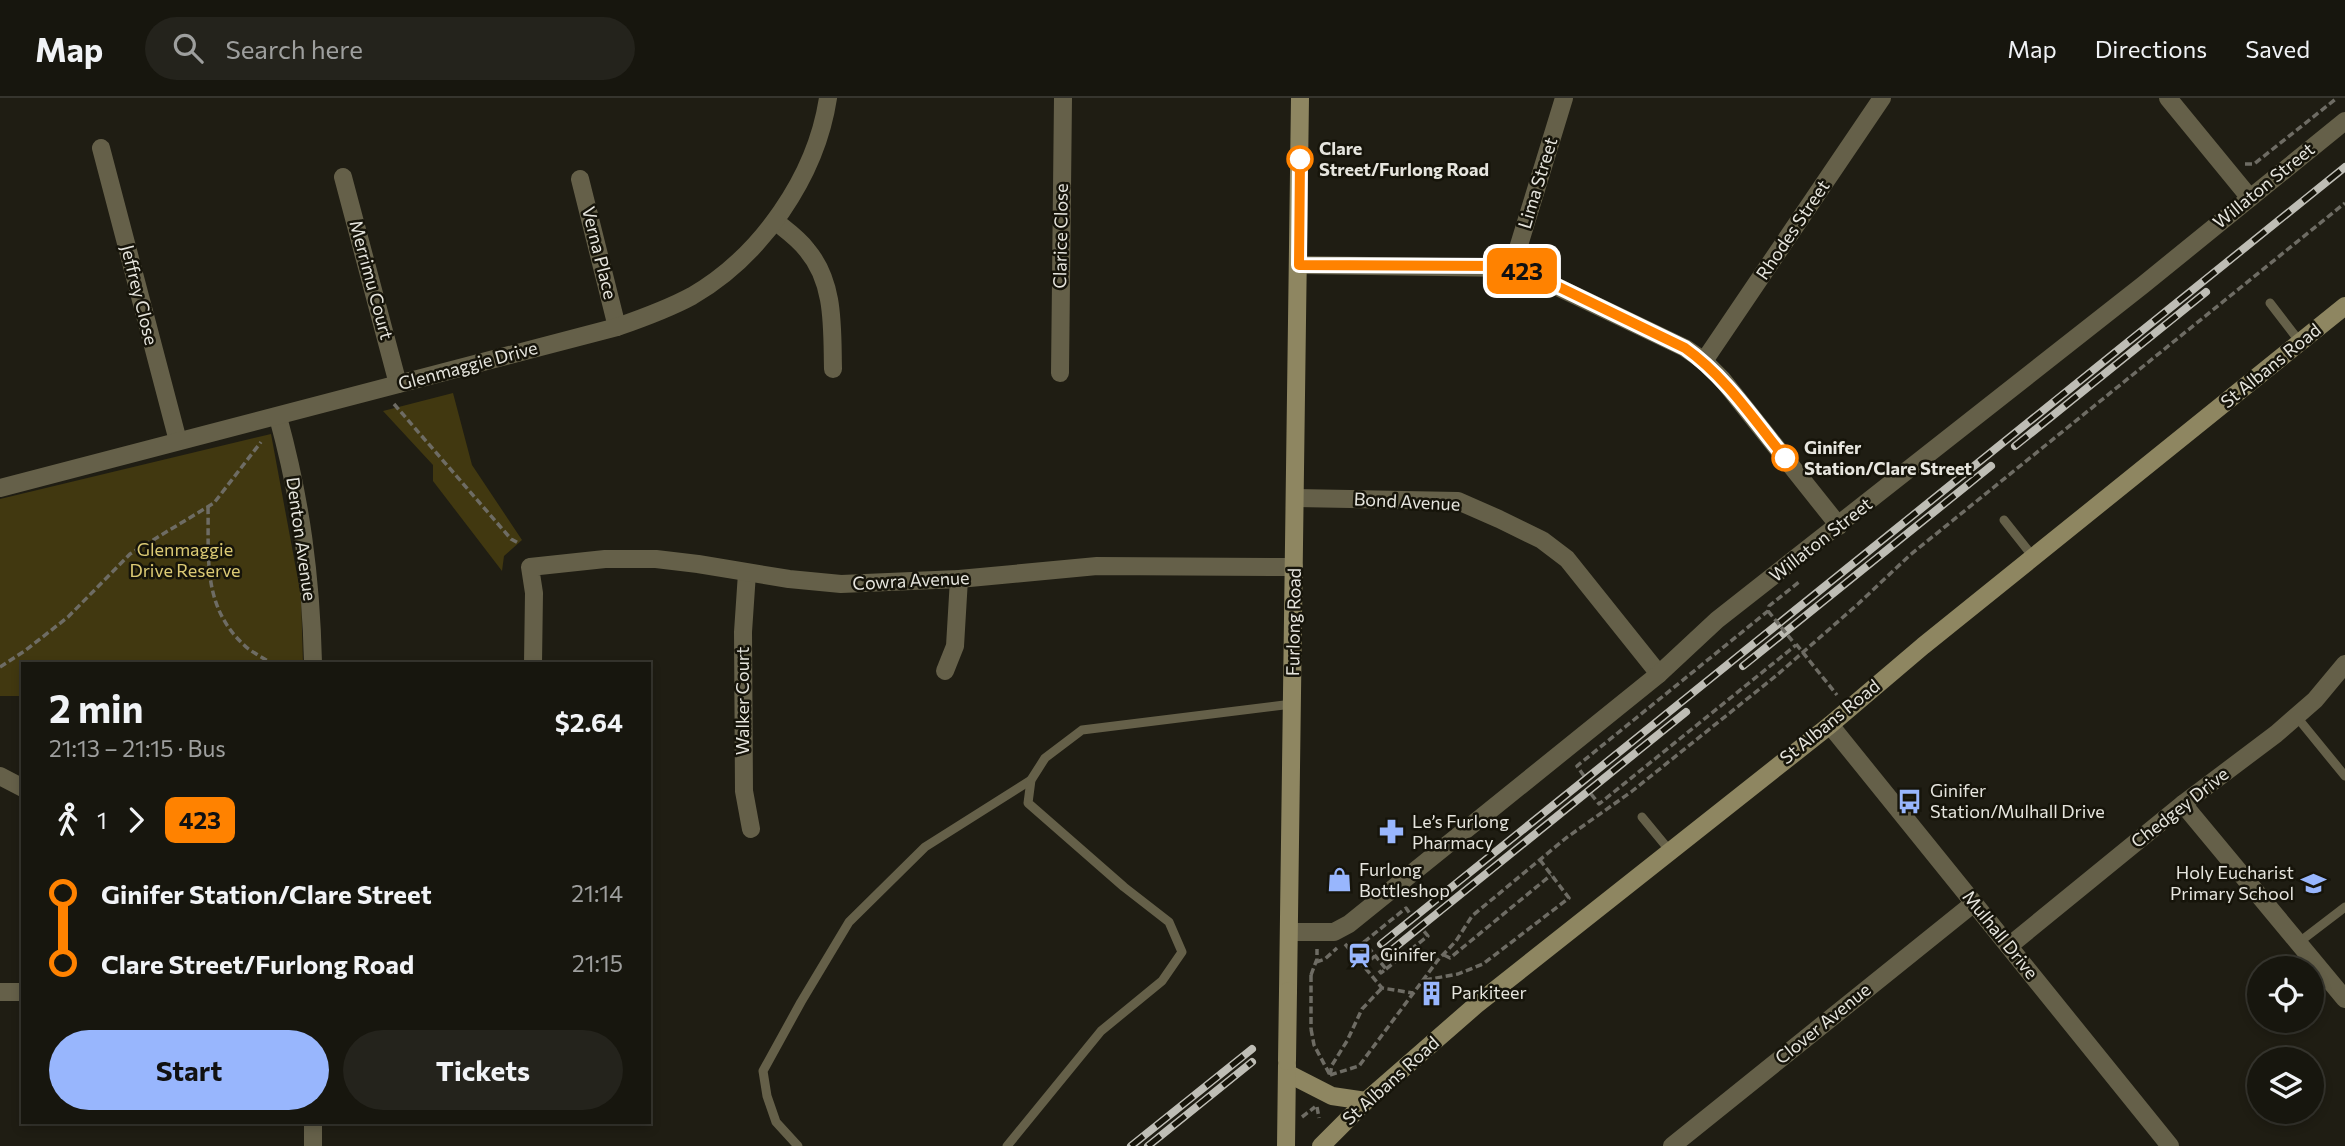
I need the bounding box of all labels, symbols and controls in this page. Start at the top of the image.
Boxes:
search box [145,17,635,80]
text: Map [35,28,103,69]
icon: search [169,29,207,67]
text: Search here [225,33,363,64]
text: Map [2007,34,2057,63]
text: Directions [2095,34,2207,63]
text: Saved [2245,34,2310,63]
street label: Lima Street [1513,134,1561,231]
place label: Clare Street/Furlong Road [1319,137,1489,180]
street label: Willaton Street [2208,138,2319,233]
marker: Clare Street/Furlong Road [1287,146,1313,172]
street label: Rhodes Street [1751,175,1834,283]
street label: Clarice Close [1048,183,1072,289]
street label: Verna Place [578,204,622,301]
street label: Merrimu Court [345,218,398,342]
street label: Jeffrey Close [117,242,163,347]
line badge: 423 [1482,248,1562,294]
text: 423 [1501,256,1543,285]
street label: St Albans Road [2216,318,2325,412]
street label: Glenmaggie Drive [396,336,540,394]
place label: Ginifer Station/Clare Street [1804,436,1972,479]
marker: Ginifer Station/Clare Street [1772,445,1798,471]
street label: Denton Avenue [282,476,322,602]
street label: Bond Avenue [1353,487,1461,515]
street label: Willaton Street [1765,492,1876,586]
park label: Glenmaggie Drive Reserve [129,538,241,581]
street label: Cowra Avenue [852,566,970,594]
street label: Furlong Road [1281,568,1305,676]
street label: Walker Court [731,647,753,755]
street label: St Albans Road [1775,674,1884,768]
text: 2 min [49,684,144,731]
text: $2.64 [555,706,623,737]
text: 21:13 – 21:15 · Bus [49,734,226,762]
street label: Chedgey Drive [2126,762,2233,852]
place label: Ginifer Station/Mulhall Drive [1930,779,2105,822]
bus stop icon: Ginifer Station/Mulhall Drive [1896,787,1924,815]
icon: walk [49,801,87,839]
icon: forward [117,801,155,839]
text: 423 [179,805,221,834]
text: 1 [97,806,107,834]
place label: Le’s Furlong Pharmacy [1412,810,1509,853]
pharmacy icon: Le’s Furlong Pharmacy [1378,818,1406,846]
place label: Furlong Bottleshop [1359,858,1450,901]
place label: Holy Eucharist Primary School [2170,861,2294,904]
shop icon: Furlong Bottleshop [1325,866,1353,894]
school or university icon: Holy Eucharist Primary School [2300,869,2328,897]
text: Ginifer Station/Clare Street [101,878,432,909]
text: 21:14 [571,879,623,907]
street label: Mulhall Drive [1958,886,2043,983]
station icon: Ginifer [1346,941,1374,969]
place label: Ginifer [1380,943,1436,965]
text: Clare Street/Furlong Road [101,948,414,979]
text: 21:15 [572,949,623,977]
map controls [2247,956,2324,1124]
button: locate [2247,956,2324,1033]
street label: Clover Avenue [1770,978,1875,1068]
building icon: Parkiteer [1417,979,1445,1007]
place label: Parkiteer [1451,981,1527,1003]
button: Start [49,1030,329,1110]
button: Tickets [343,1030,623,1110]
street label: St Albans Road [1338,1031,1443,1129]
button: layers [2247,1047,2324,1124]

